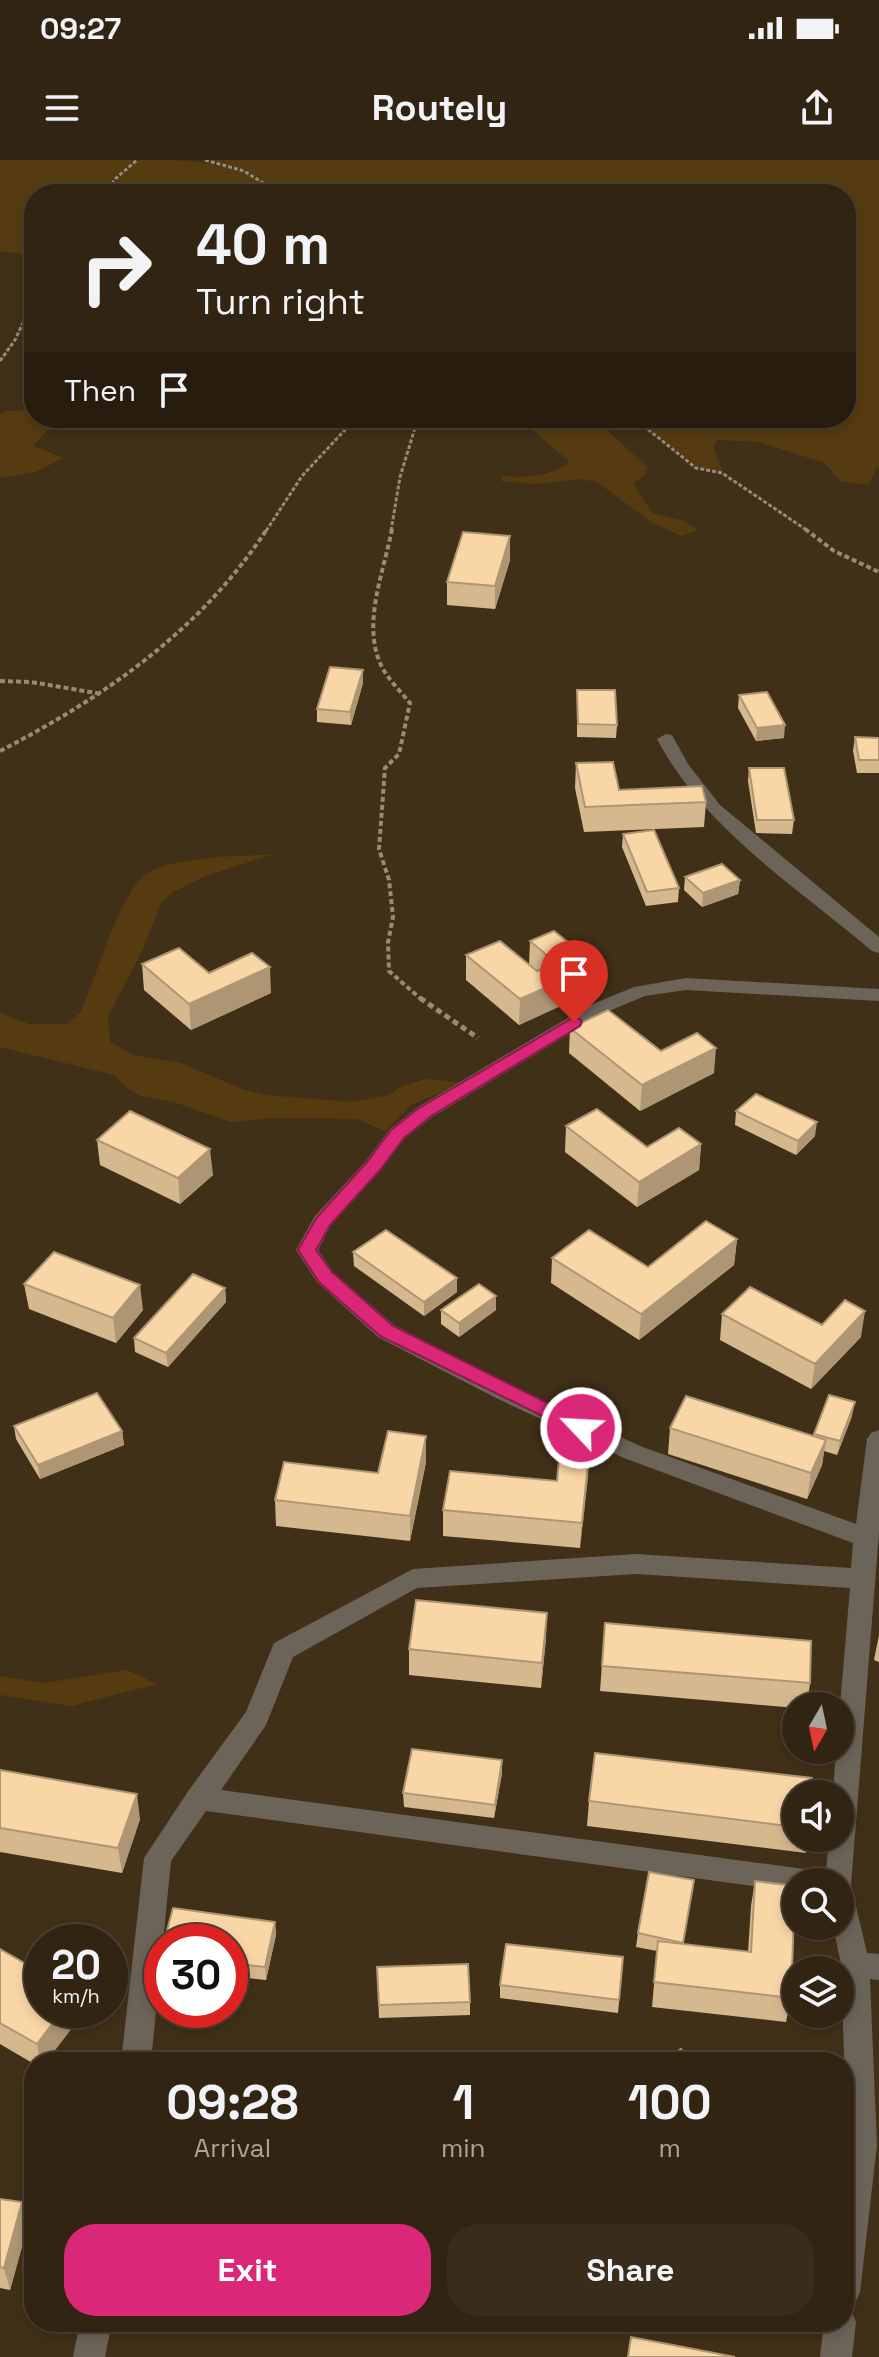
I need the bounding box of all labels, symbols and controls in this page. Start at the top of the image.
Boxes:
text: 09:27 [40,9,121,48]
text: Routely [372,85,507,131]
icon: menu [40,86,84,130]
icon: share [795,86,839,130]
text: 40 m [196,209,330,280]
icon: right [64,216,168,320]
text: Turn right [196,279,365,325]
icon: arrive [152,368,196,412]
text: Then [64,371,136,410]
pin [540,940,608,1022]
icon: arrive [552,952,596,996]
position arrow [539,1386,623,1470]
north arrow [782,1692,854,1764]
map controls [782,1692,854,2028]
button: sound [782,1780,854,1852]
button: search [782,1868,854,1940]
speed limit sign: 30 [144,1924,248,2028]
text: 20 [51,1940,101,1991]
button: layers [782,1956,854,2028]
text: km/h [52,1983,100,2009]
text: 09:28 [166,2072,299,2133]
text: 1 [452,2072,474,2133]
text: 100 [628,2072,712,2133]
text: Arrival [194,2131,271,2165]
text: min [441,2131,486,2165]
text: m [659,2131,681,2165]
button: Exit [64,2224,431,2316]
button: Share [447,2224,814,2316]

